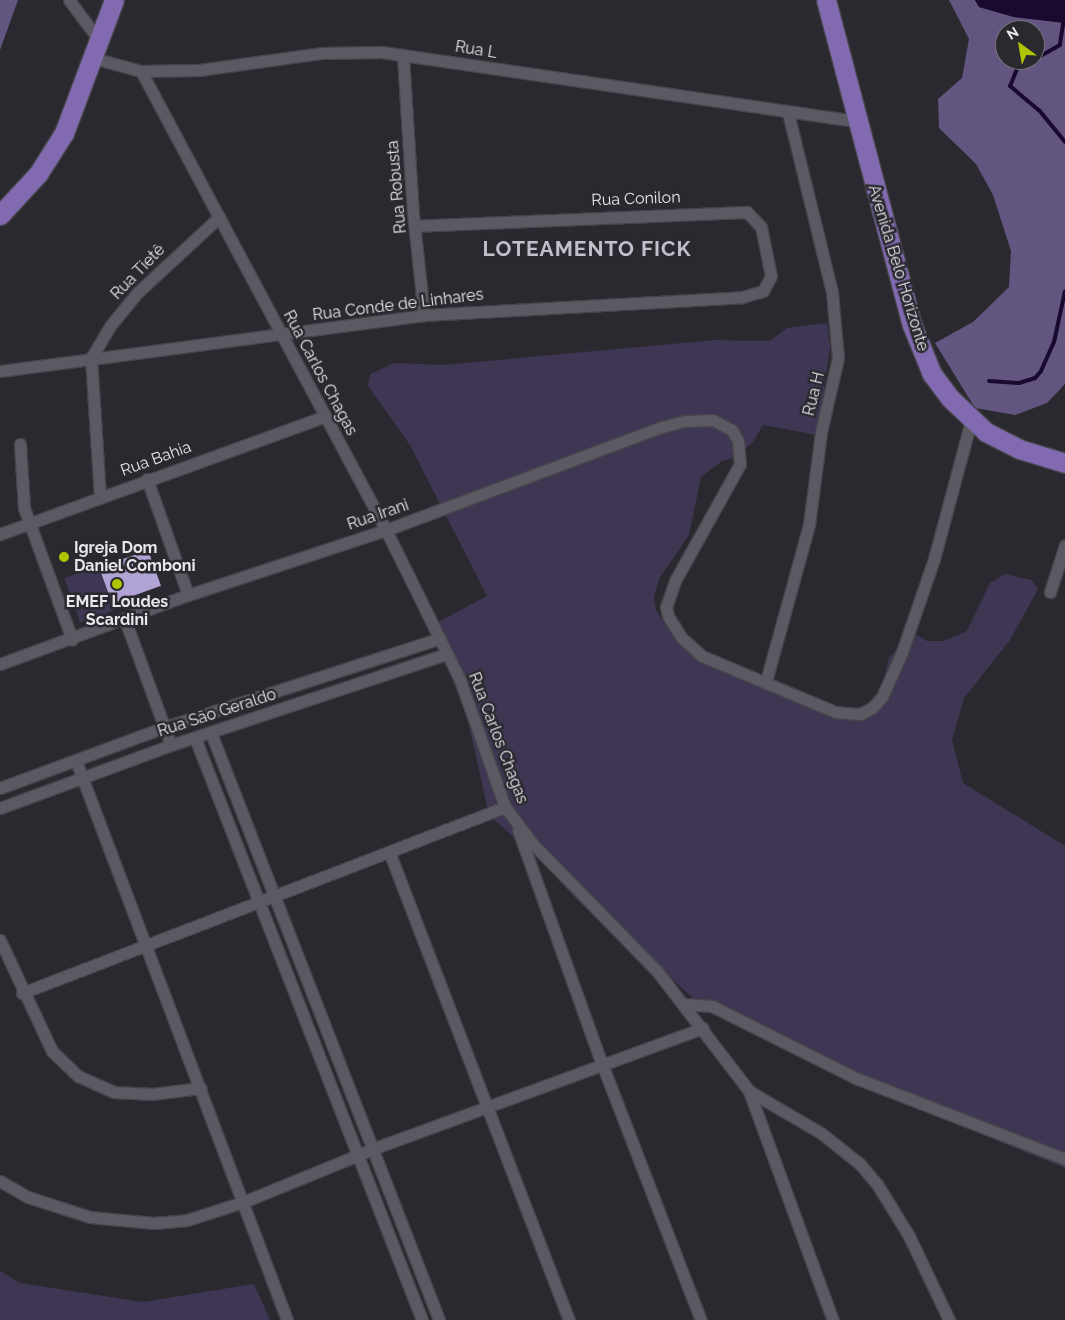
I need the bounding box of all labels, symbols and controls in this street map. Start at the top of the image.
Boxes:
north arrow [995,20,1045,70]
text: N [1004,24,1021,43]
street label: Rua L [454,37,498,63]
street label: Rua Robusta [383,140,411,234]
street label: Avenida Belo Horizonte [864,183,932,353]
street label: Rua Conilon [591,188,681,210]
district label: LOTEAMENTO FICK [481,236,693,262]
street label: Rua Tietê [107,240,169,304]
street label: Rua Conde de Linhares [311,285,485,325]
street label: Rua Carlos Chagas [279,307,361,439]
street label: Rua H [799,370,829,418]
street label: Rua Bahia [118,437,194,481]
street label: Rua Irani [345,496,411,534]
place label: Igreja Dom Daniel Comboni [74,538,196,576]
marker: Igreja Dom Daniel Comboni [58,551,70,563]
marker: EMEF Loudes Scardini [111,578,123,590]
place label: EMEF Loudes Scardini [66,592,168,630]
street label: Rua Carlos Chagas [464,670,532,806]
street label: Rua São Geraldo [155,685,279,741]

